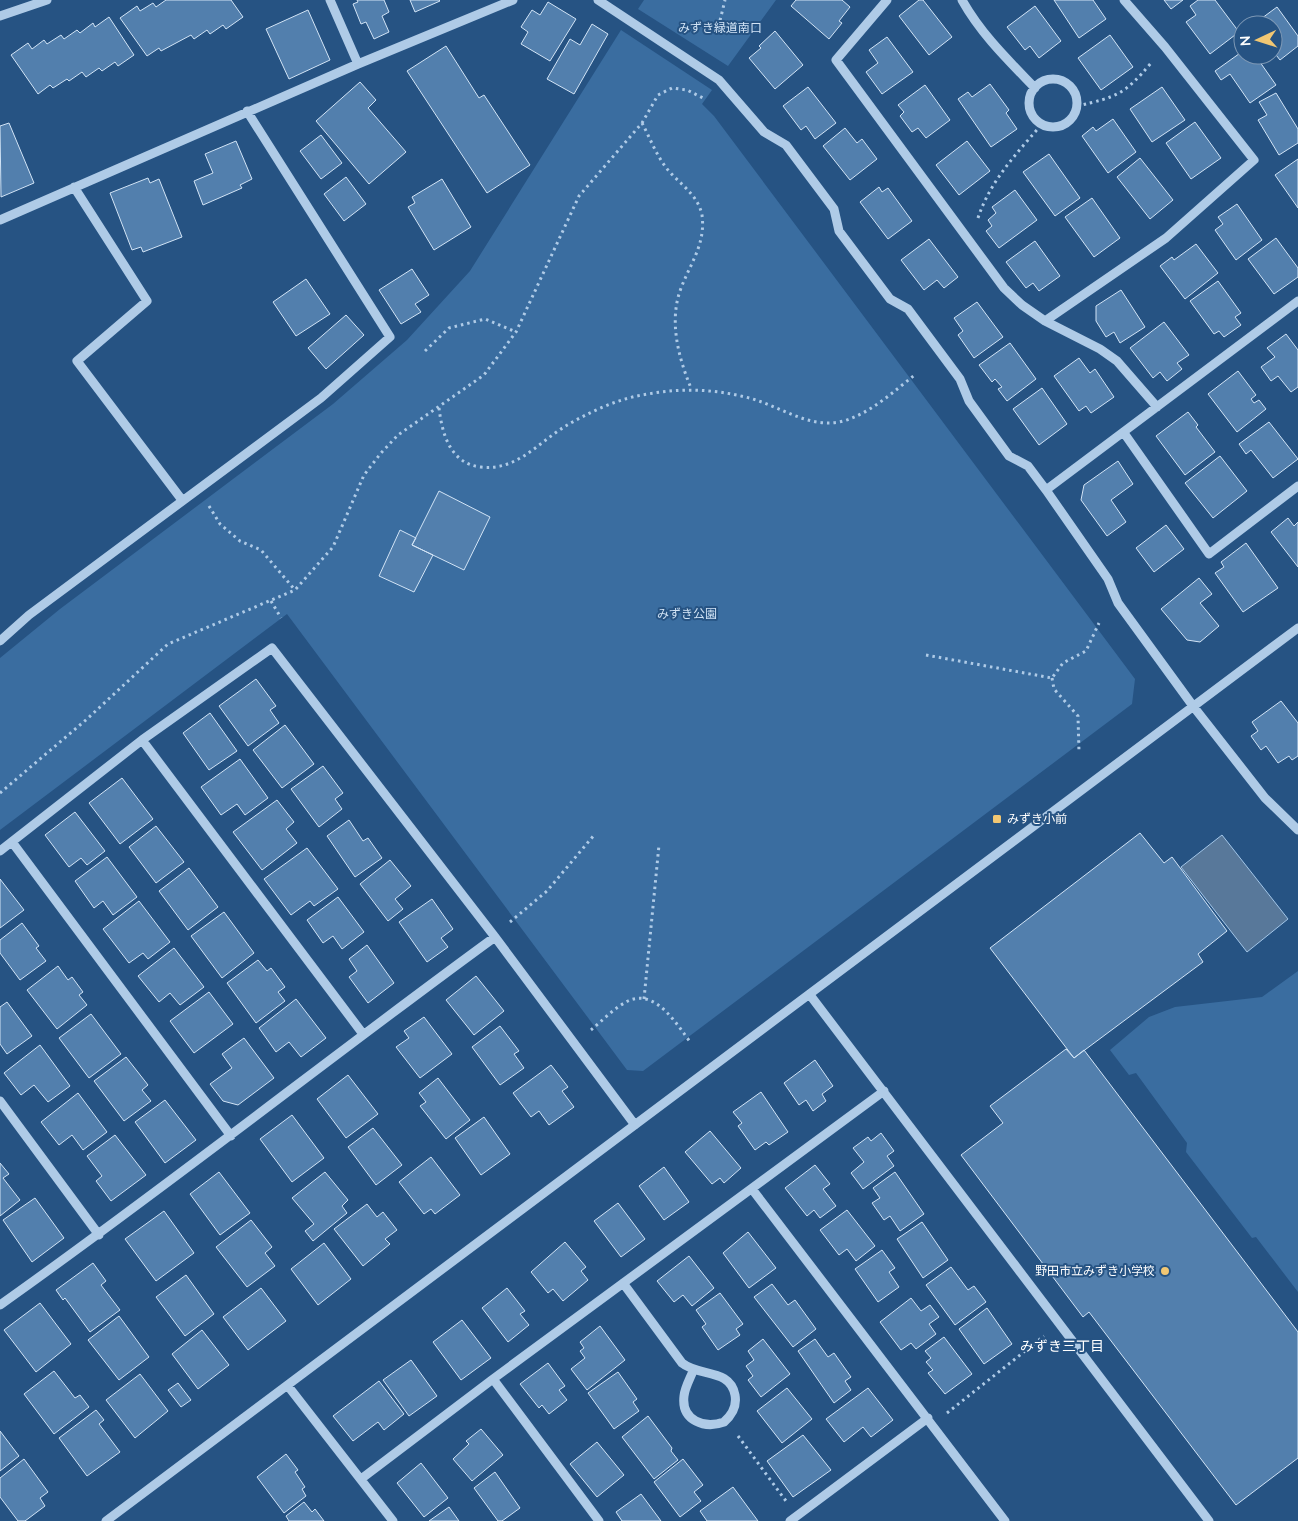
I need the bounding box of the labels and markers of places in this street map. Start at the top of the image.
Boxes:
place label: みずき小前 [1007,811,1067,827]
marker: みずき小前 [991,813,1003,825]
place label: 野田市立みずき小学校 [1035,1263,1155,1279]
marker: 野田市立みずき小学校 [1159,1265,1171,1277]

